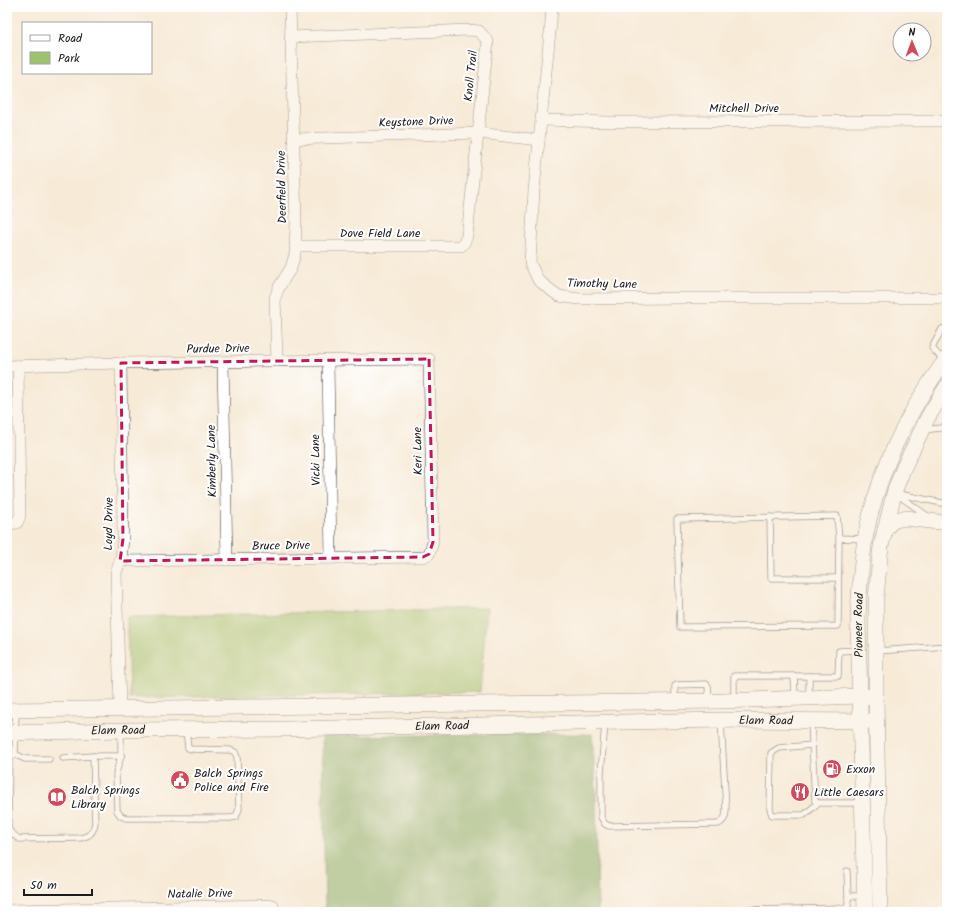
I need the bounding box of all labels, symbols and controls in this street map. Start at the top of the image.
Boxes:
legend [22,22,152,74]
north arrow [892,22,932,62]
text: N [908,24,916,42]
text: Road [58,29,83,48]
text: Park [58,49,80,68]
street label: Knoll Trail [459,49,483,103]
street label: Mitchell Drive [709,99,780,118]
street label: Keystone Drive [378,111,454,133]
street label: Deerfield Drive [272,150,292,224]
street label: Dove Field Lane [340,224,421,243]
street label: Timothy Lane [567,274,638,294]
street label: Purdue Drive [186,339,250,359]
street label: Kimberly Lane [202,424,222,497]
street label: Keri Lane [408,426,428,475]
street label: Vicki Lane [306,433,326,486]
street label: Loyd Drive [99,497,119,551]
street label: Bruce Drive [252,536,311,556]
street label: Pioneer Road [848,591,869,658]
street label: Elam Road [739,711,794,730]
street label: Elam Road [415,716,470,736]
street label: Elam Road [91,720,146,740]
fuel station icon: Exxon [821,758,843,780]
place label: Exxon [846,760,875,779]
place label: Balch Springs Police and Fire [194,764,269,797]
public building icon: Balch Springs Police and Fire [169,769,191,791]
place label: Balch Springs Library [71,781,140,814]
restaurant icon: Little Caesars [789,781,811,803]
place label: Little Caesars [814,783,884,802]
library icon: Balch Springs Library [46,786,68,808]
scale bar [24,871,92,897]
text: 50 m [30,876,57,895]
street label: Natalie Drive [167,884,233,904]

